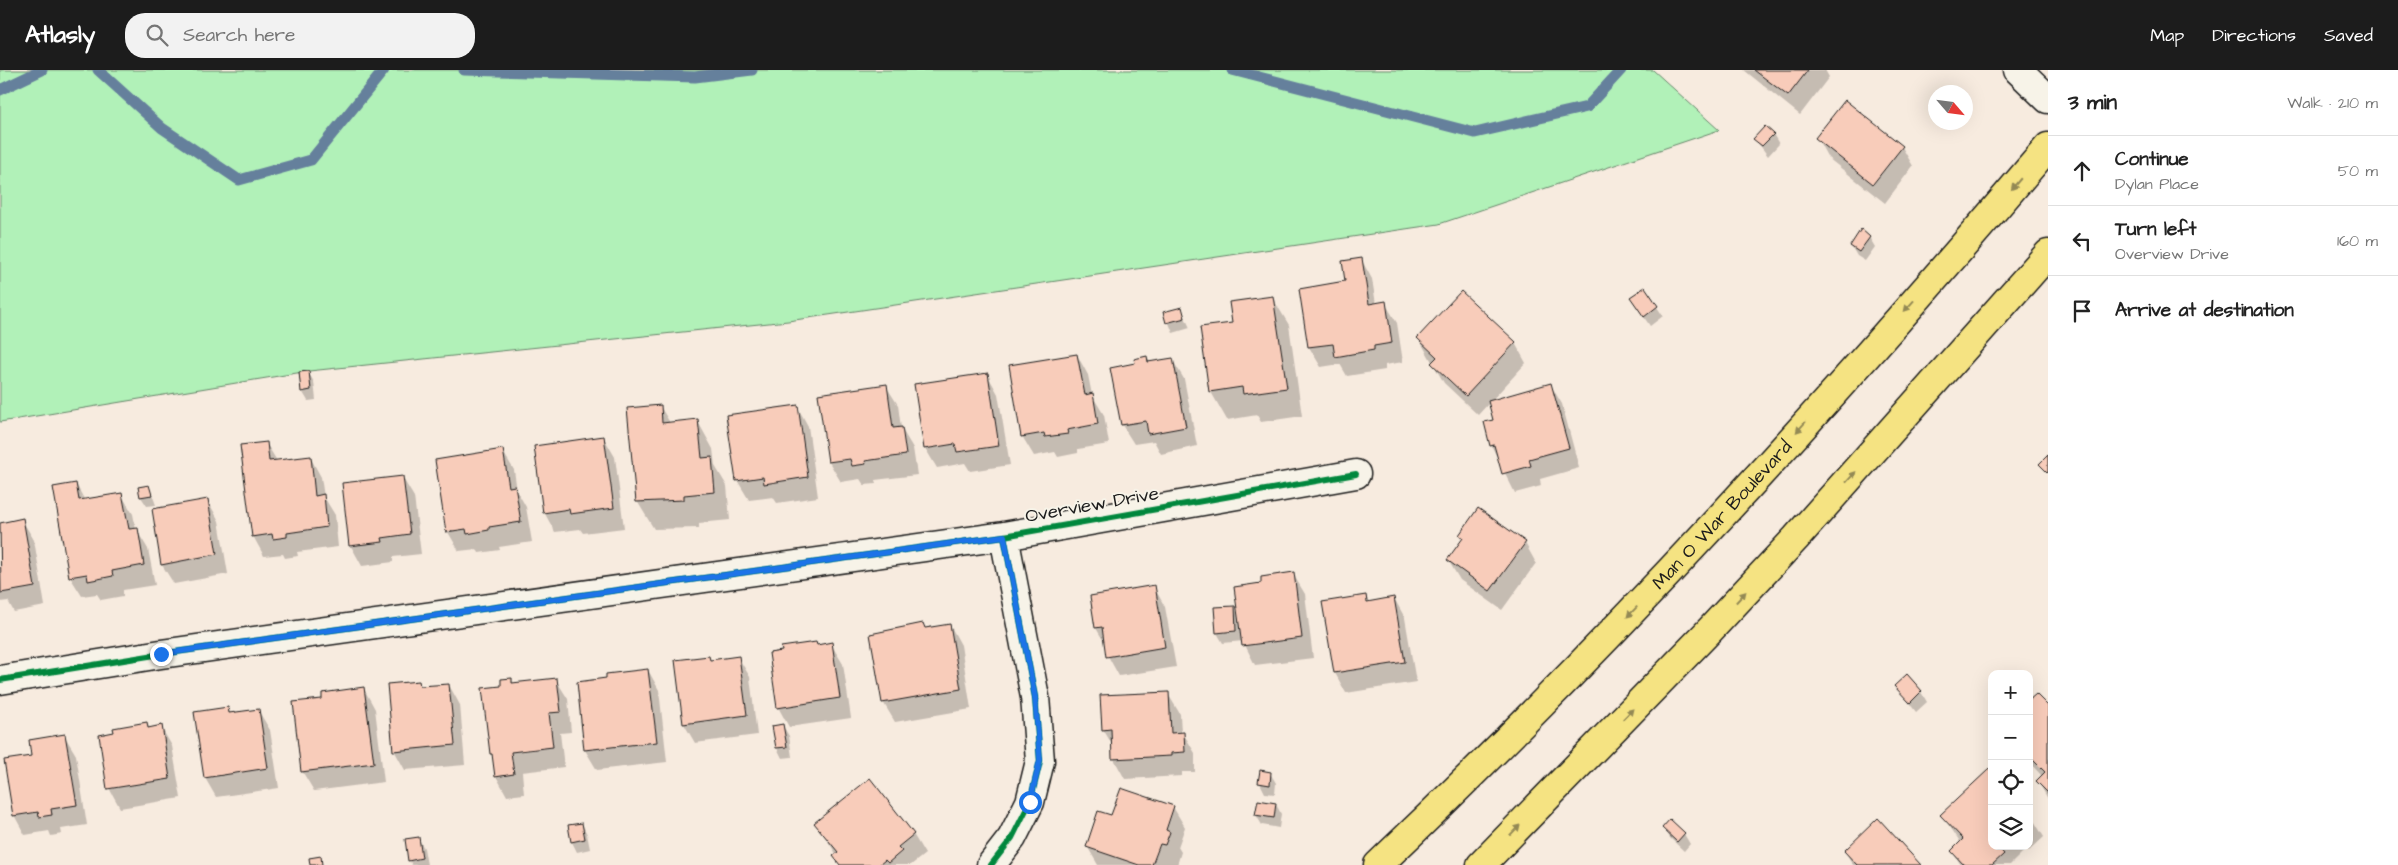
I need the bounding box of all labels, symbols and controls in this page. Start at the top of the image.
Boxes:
search box [125,13,475,58]
text: Atlasly [25,18,95,52]
icon: search [143,21,171,49]
text: Search here [183,22,295,49]
text: Map [2150,23,2184,48]
text: Directions [2212,23,2296,48]
text: Saved [2324,23,2373,48]
north arrow [1928,85,1973,130]
text: 3 min [2068,88,2117,117]
text: Walk · 210 m [2287,92,2378,114]
text: Continue [2115,146,2189,173]
icon: ahead [2068,157,2096,185]
text: 50 m [2338,160,2378,182]
text: Dylan Place [2115,173,2199,195]
one-way arrow [2011,177,2022,190]
text: Turn left [2115,216,2196,243]
icon: left [2068,227,2096,255]
text: 160 m [2337,230,2378,252]
text: Overview Drive [2115,243,2229,265]
icon: arrive [2068,297,2096,325]
text: Arrive at destination [2115,297,2294,324]
one-way arrow [1903,299,1915,311]
one-way arrow [1795,421,1807,433]
street label: Man O War Boulevard [1646,434,1799,596]
one-way arrow [1845,472,1857,484]
street label: Overview Drive [1023,480,1161,530]
one-way arrow [1735,591,1747,603]
one-way arrow [1626,605,1638,617]
route end [150,643,173,666]
map controls [1988,670,2033,850]
button: + [1988,670,2033,715]
one-way arrow [1622,708,1634,720]
button: − [1988,715,2033,760]
button: locate [1988,760,2033,805]
route start [1019,791,1042,814]
button: layers [1988,805,2033,850]
one-way arrow [1509,824,1521,836]

